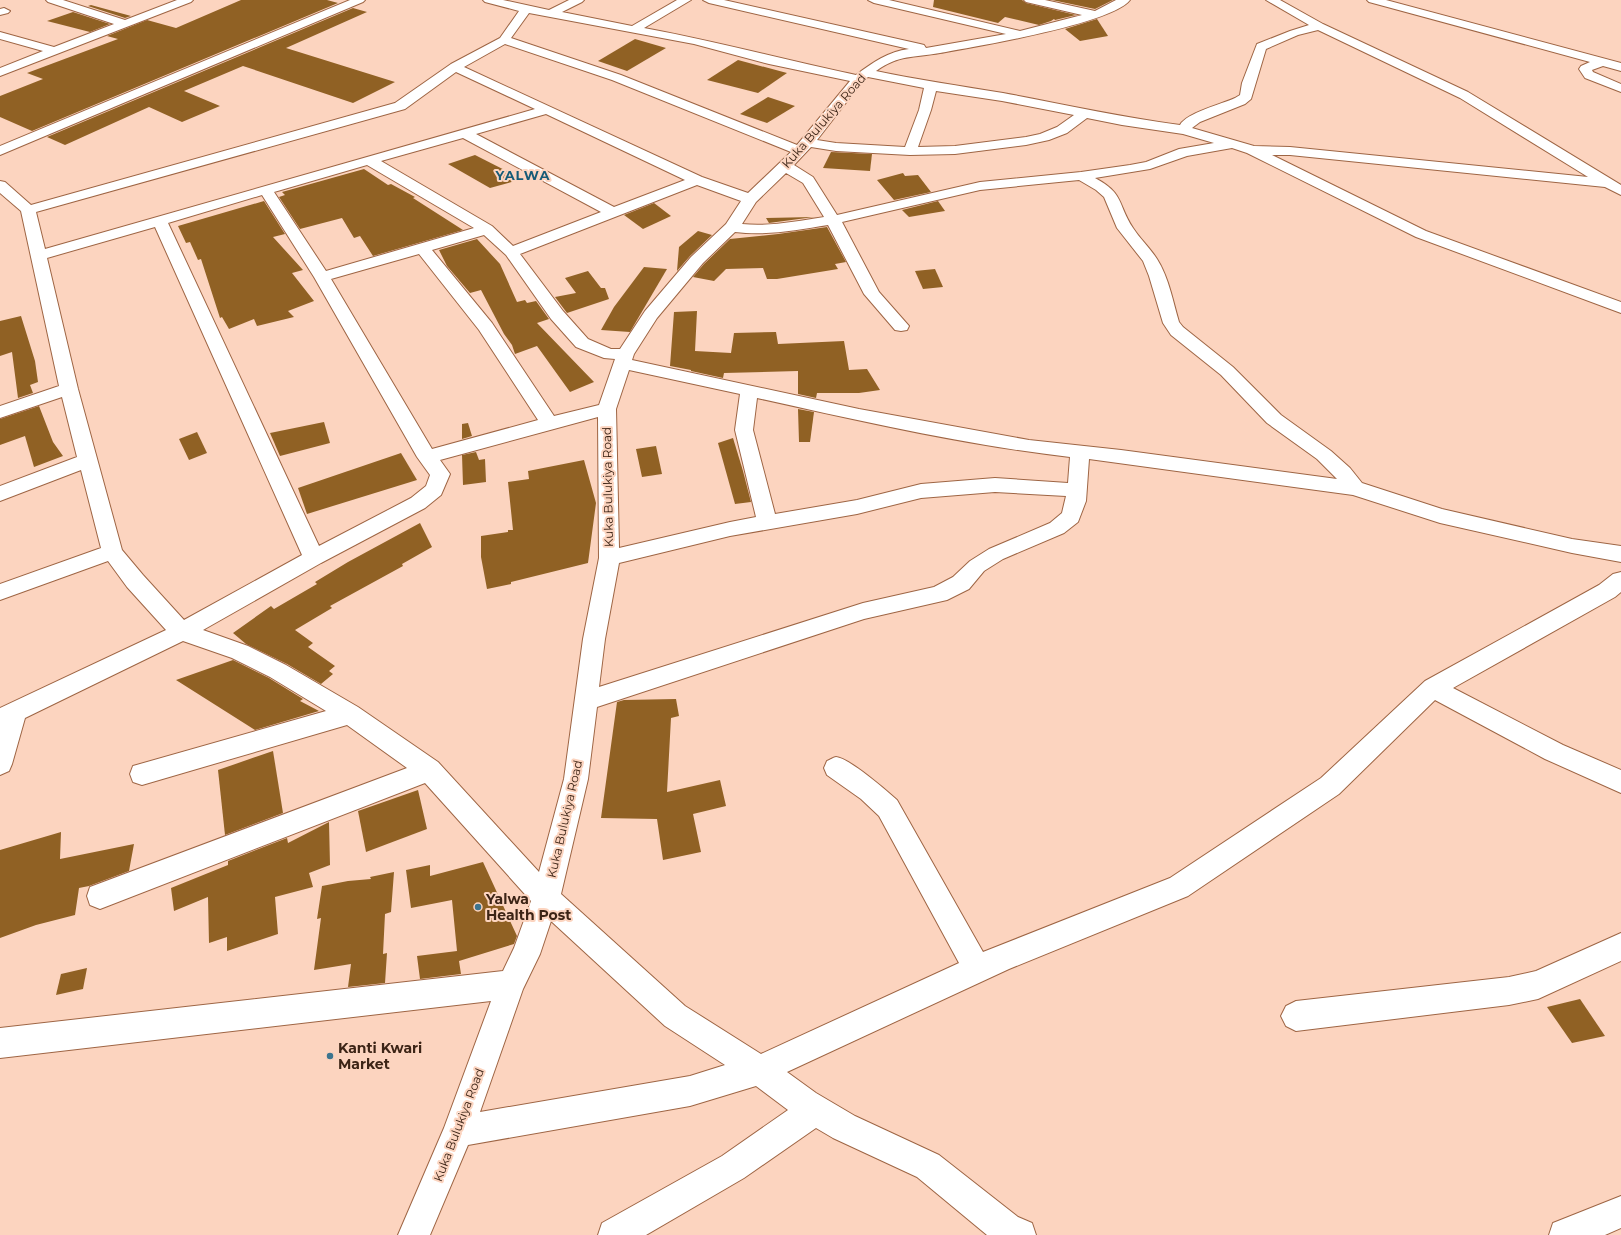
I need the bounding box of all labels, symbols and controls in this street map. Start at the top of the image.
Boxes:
street label: Kuka Bulukiya Road [779,70,869,171]
district label: YALWA [495,167,550,183]
street label: Kuka Bulukiya Road [599,427,616,547]
street label: Kuka Bulukiya Road [544,759,585,879]
place label: Yalwa Health Post [485,890,571,924]
marker: Yalwa Health Post [473,902,483,912]
place label: Kanti Kwari Market [338,1039,422,1073]
marker: Kanti Kwari Market [325,1051,335,1061]
street label: Kuka Bulukiya Road [430,1066,487,1184]

